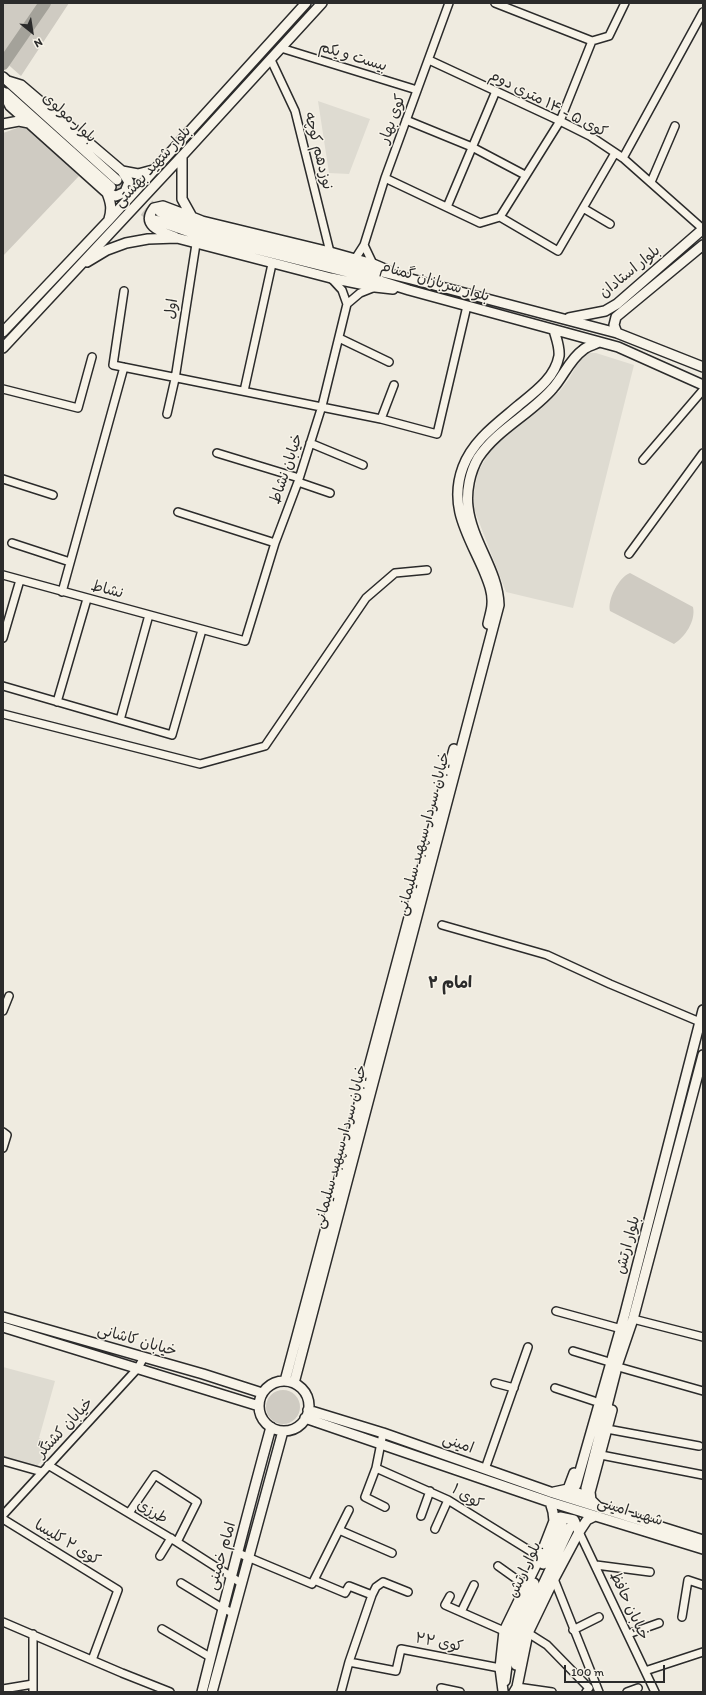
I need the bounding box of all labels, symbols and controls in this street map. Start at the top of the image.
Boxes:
north arrow [12,12,52,52]
text: N [32,35,45,50]
street label: بیست و یکم [317,38,389,76]
street label: کوی ۵ - ۱۴ متری دوم [486,67,610,141]
street label: بلوار مولوی [38,89,100,147]
street label: کوی بهار [376,92,410,146]
street label: نوزدهم کوچه [300,111,336,191]
street label: بلوار شهید بهشتی [111,123,195,211]
street label: بلوار استادان [596,242,664,302]
street label: بلوار سربازان گمنام [378,258,492,306]
street label: اول [161,297,183,321]
street label: خیابان نشاط [267,431,307,507]
street label: نشاط [89,577,125,603]
street label: خیابان سردار سپهبد سلیمانی [393,750,455,918]
district label: امام ۲ [428,974,472,994]
street label: خیابان سردار سپهبد سلیمانی [310,1063,372,1231]
street label: بلوار ارتش [612,1214,644,1276]
street label: خیابان کاشانی [95,1321,179,1361]
street label: خیابان کشتگر [33,1394,97,1462]
street label: امینی [440,1430,476,1458]
street label: کوی ۱ [448,1481,486,1513]
street label: شهید امینی [595,1494,665,1530]
street label: طرزی [133,1496,171,1528]
street label: کوی ۲ کلیسا [31,1516,103,1570]
street label: امام خمینی [204,1520,240,1592]
street label: بلوار ارتش [504,1539,546,1601]
street label: خیابان حافظ [605,1569,653,1643]
street label: کوی ۲۲ [414,1630,464,1656]
scale bar [566,1657,667,1683]
text: 100 m [571,1665,604,1679]

